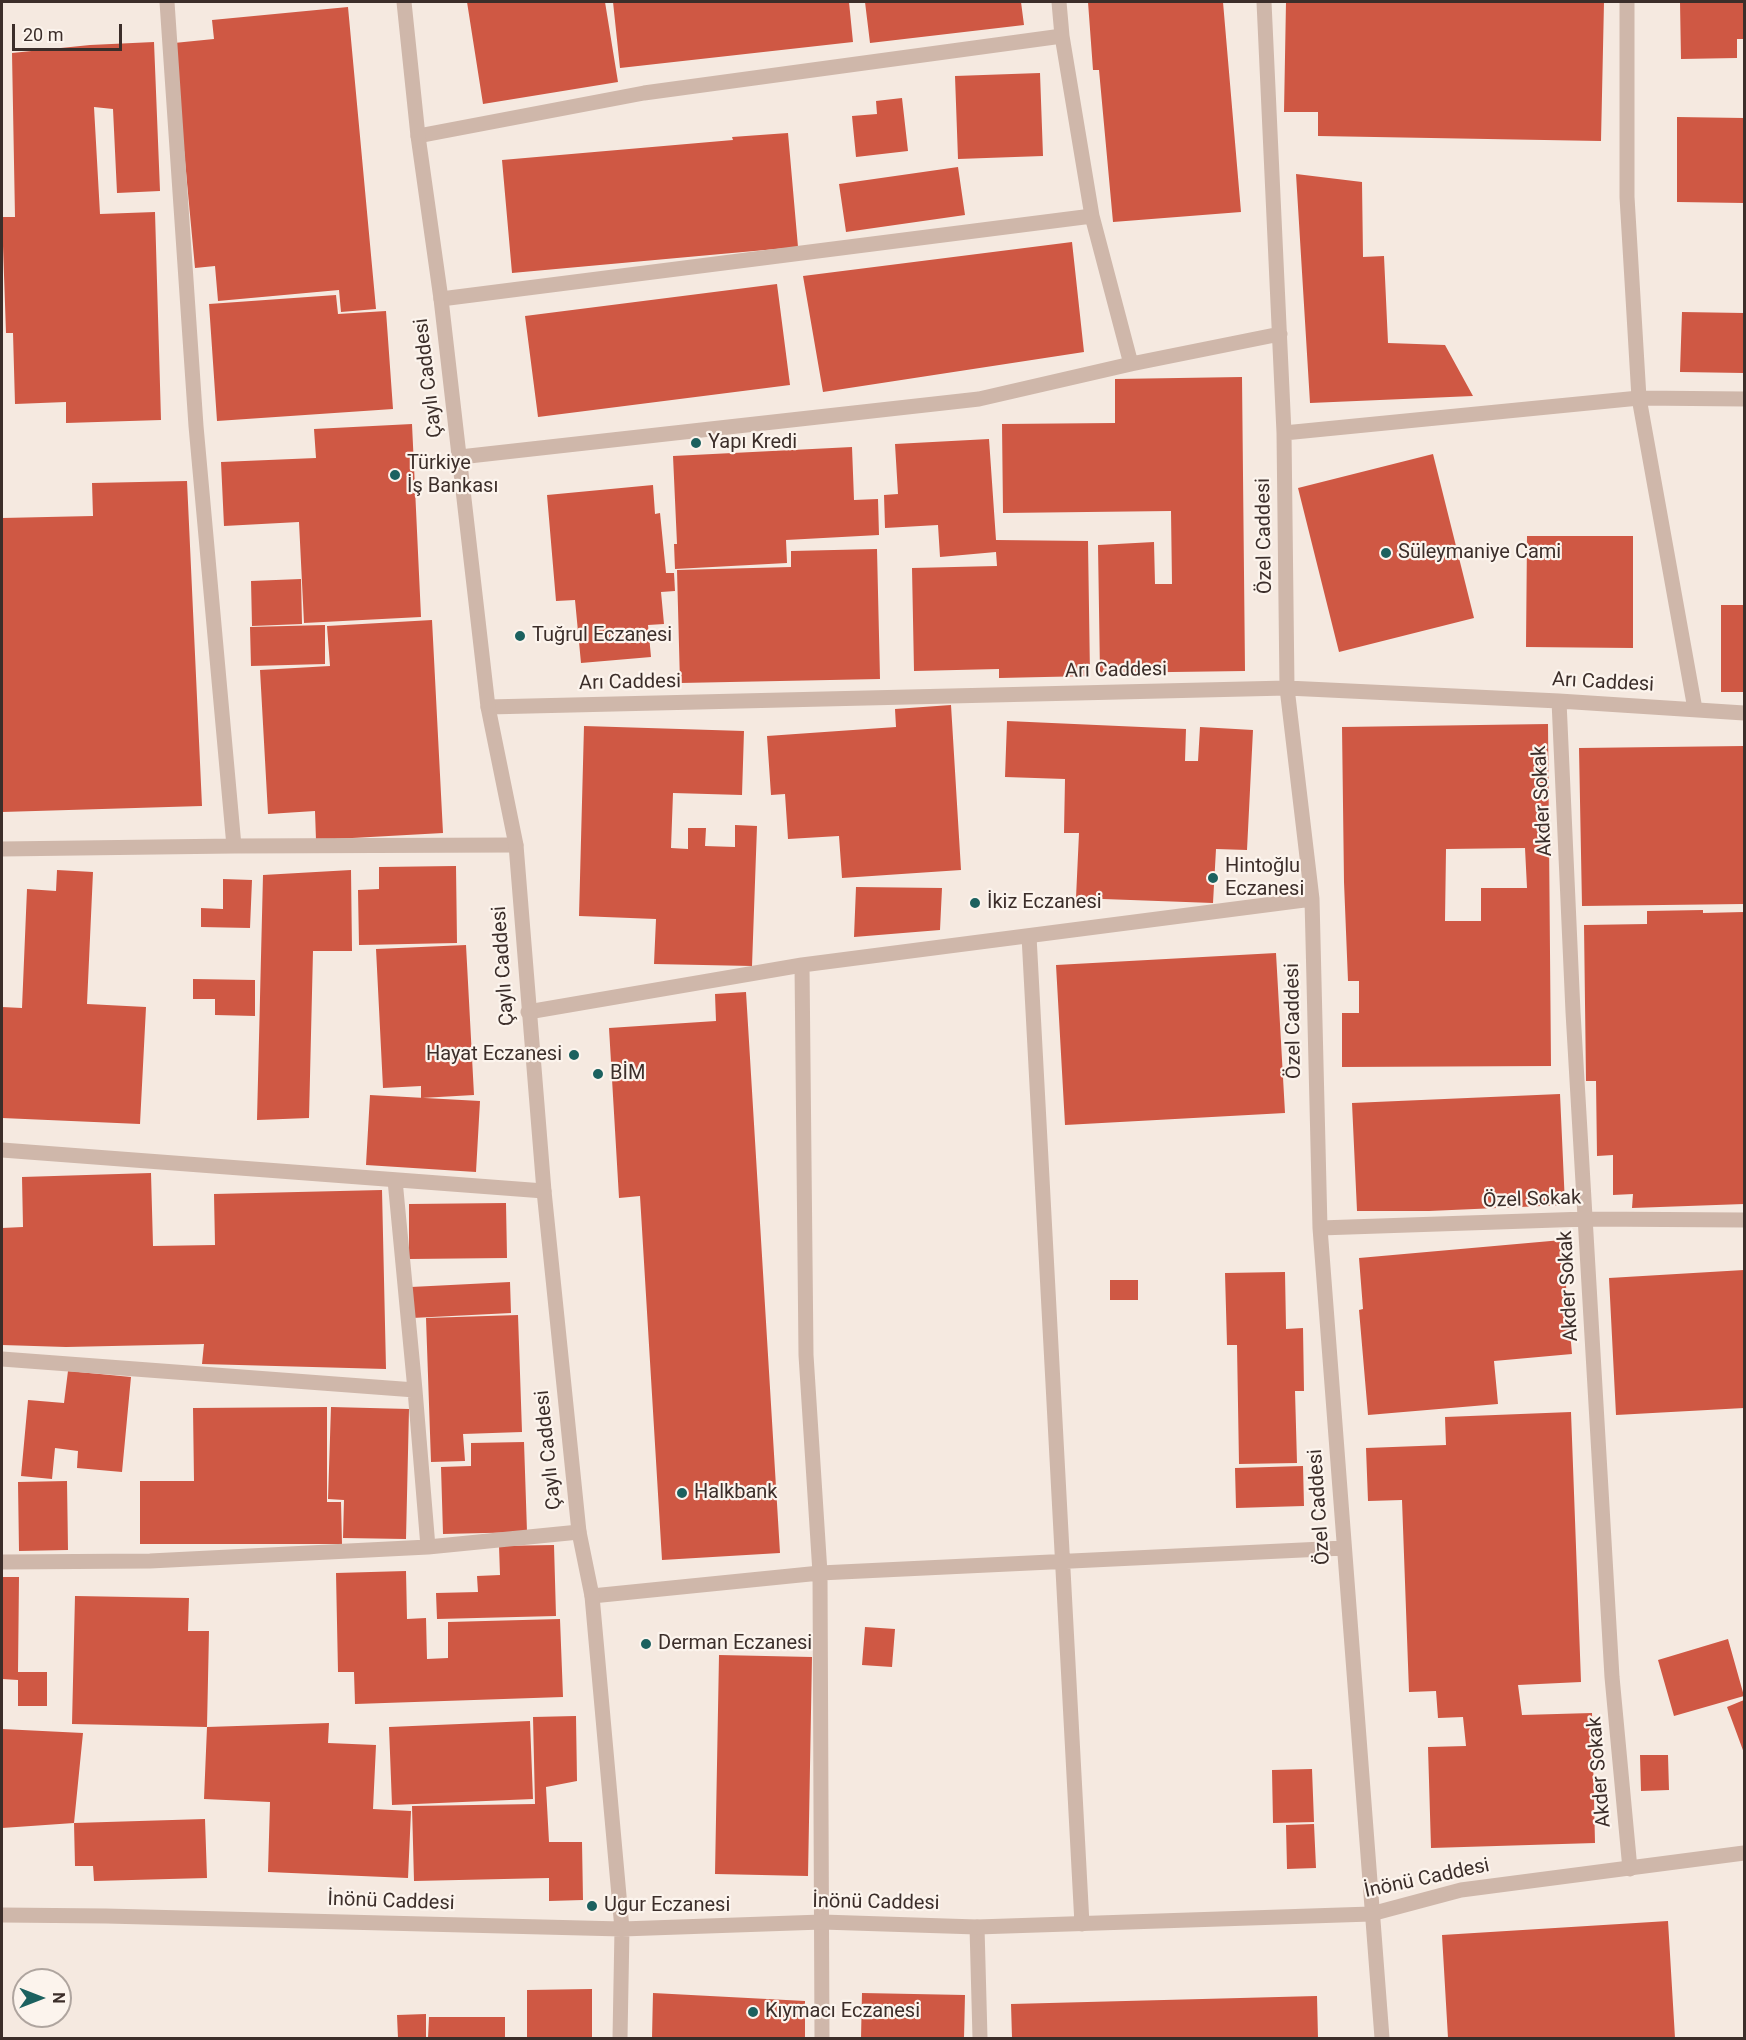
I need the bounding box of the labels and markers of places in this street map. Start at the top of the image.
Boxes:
place label: Yapı Kredi [708,431,797,455]
marker: Yapı Kredi [689,436,703,450]
place label: Türkiye İş Bankası [407,452,498,499]
marker: Türkiye İş Bankası [388,468,402,482]
place label: Süleymaniye Cami [1398,541,1561,565]
marker: Süleymaniye Cami [1379,546,1393,560]
place label: Tuğrul Eczanesi [532,624,672,648]
marker: Tuğrul Eczanesi [513,629,527,643]
place label: Hintoğlu Eczanesi [1225,855,1304,902]
marker: Hintoğlu Eczanesi [1206,871,1220,885]
place label: İkiz Eczanesi [987,891,1102,915]
marker: İkiz Eczanesi [968,896,982,910]
place label: Hayat Eczanesi [426,1043,562,1067]
marker: Hayat Eczanesi [567,1048,581,1062]
place label: BİM [610,1062,645,1086]
marker: BİM [591,1067,605,1081]
place label: Halkbank [694,1481,777,1505]
marker: Halkbank [675,1486,689,1500]
place label: Derman Eczanesi [658,1632,812,1656]
marker: Derman Eczanesi [639,1637,653,1651]
place label: Ugur Eczanesi [604,1894,730,1918]
marker: Ugur Eczanesi [585,1899,599,1913]
place label: Kıymacı Eczanesi [765,2000,920,2024]
marker: Kıymacı Eczanesi [746,2005,760,2019]

